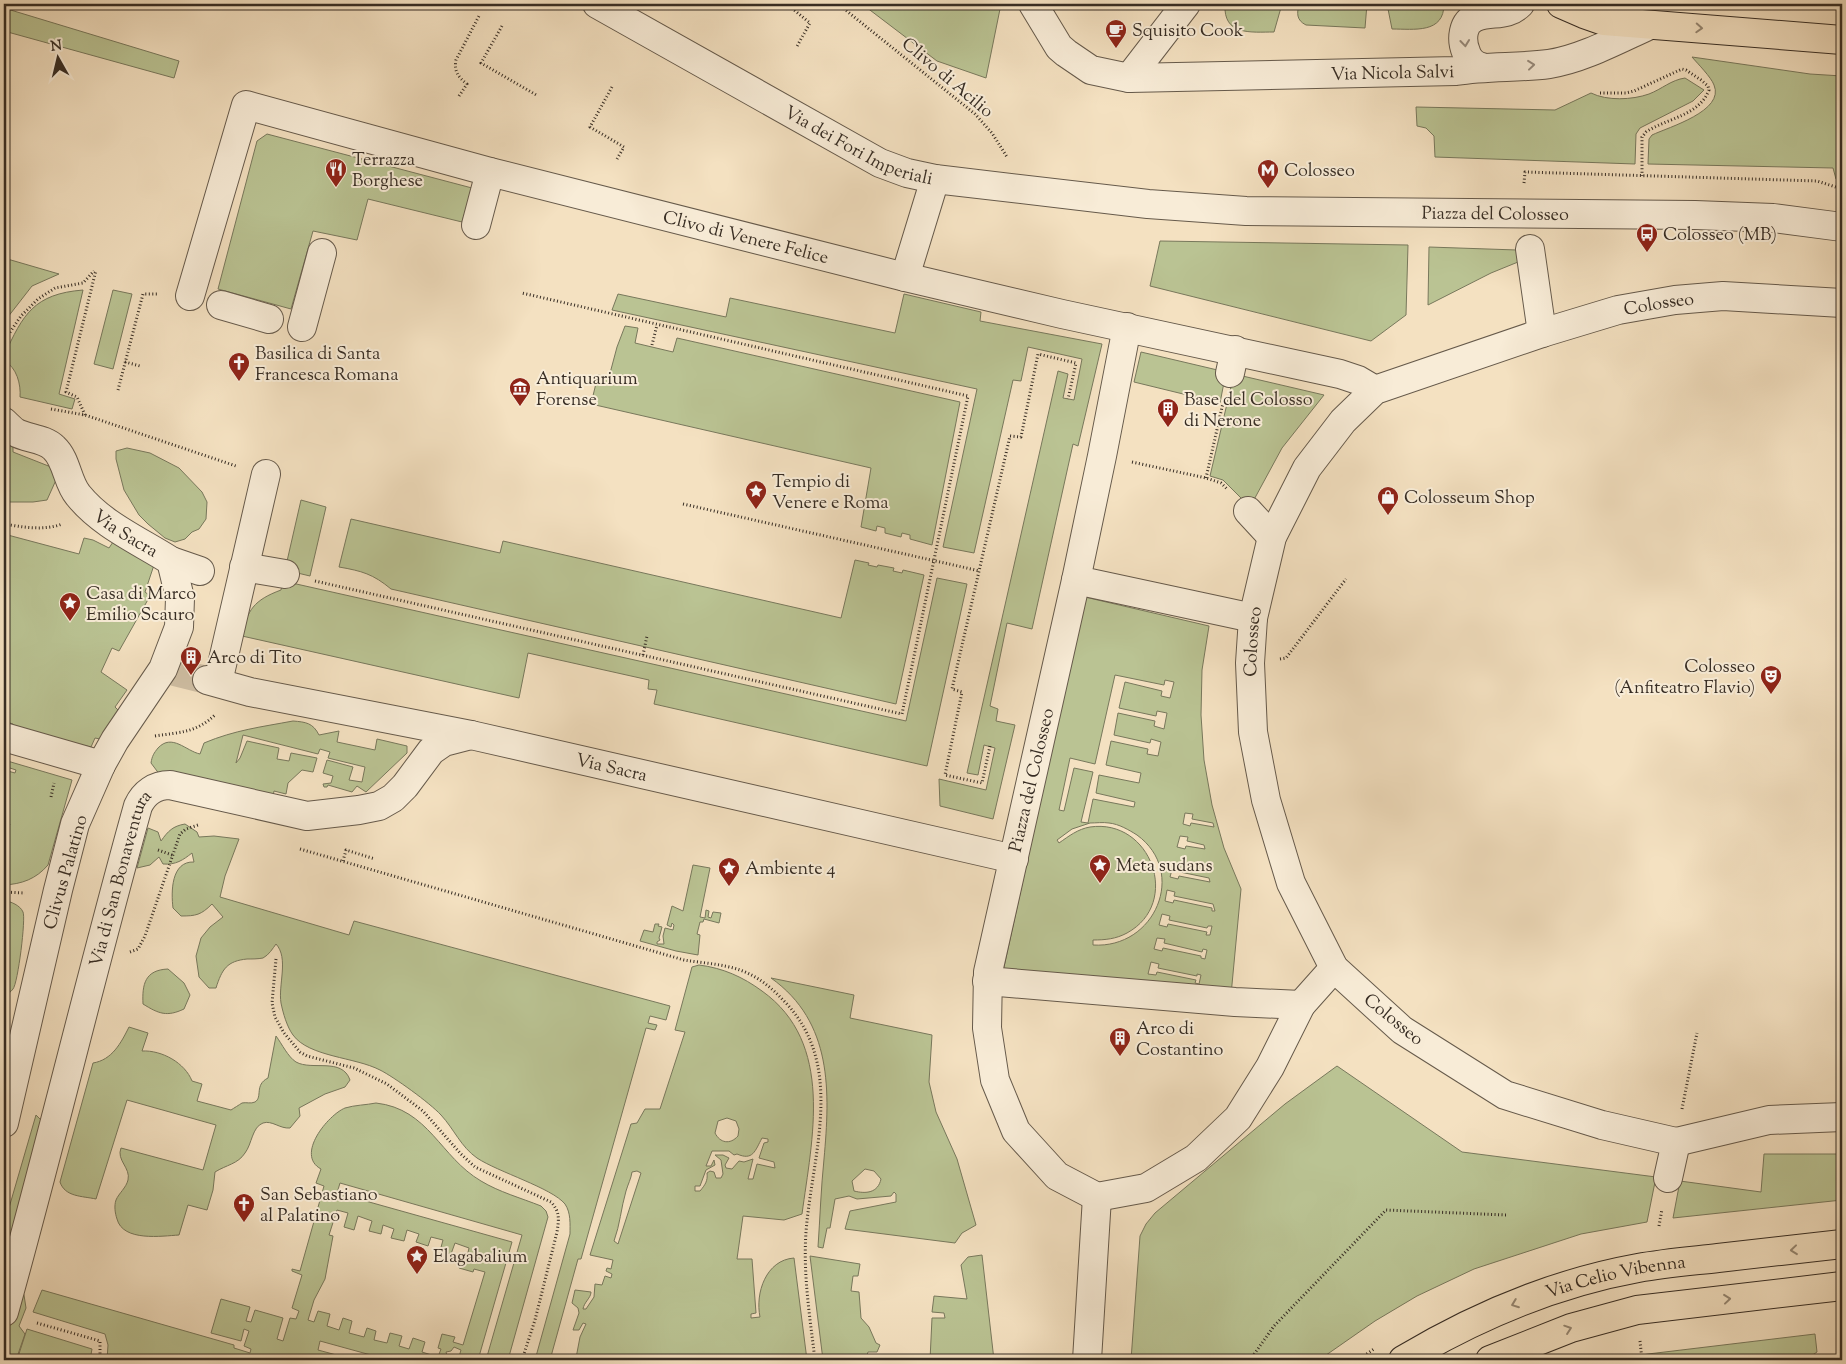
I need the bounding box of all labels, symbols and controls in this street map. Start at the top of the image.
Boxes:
cafe icon: Squisito Cook [1104,18,1128,49]
place label: Squisito Cook [1132,19,1244,45]
one-way arrow [1695,23,1703,34]
north arrow [32,32,82,82]
street label: Clivo di Acilio [895,32,999,125]
text: N [50,36,63,58]
one-way arrow [1459,39,1470,47]
street label: Via Nicola Salvi [1330,60,1455,89]
one-way arrow [1527,60,1535,71]
street label: Via dei Fori Imperiali [779,101,935,193]
place label: Terrazza Borghese [352,148,423,195]
restaurant icon: Terrazza Borghese [324,157,348,188]
metro station icon: Colosseo [1256,158,1280,189]
place label: Colosseo [1284,159,1355,185]
street label: Piazza del Colosseo [1422,202,1569,229]
street label: Clivo di Venere Felice [660,205,831,272]
bus stop icon: Colosseo (MB) [1635,222,1659,253]
place label: Colosseo (MB) [1663,223,1777,249]
street label: Colosseo [1622,287,1695,324]
place label: Basilica di Santa Francesca Romana [255,342,398,389]
church icon: Basilica di Santa Francesca Romana [227,351,251,382]
place label: Antiquarium Forense [536,367,638,414]
museum icon: Antiquarium Forense [508,376,532,407]
place label: Base del Colosso di Nerone [1184,388,1313,435]
building icon: Base del Colosso di Nerone [1156,397,1180,428]
place label: Tempio di Venere e Roma [772,470,889,517]
place icon: Tempio di Venere e Roma [744,479,768,510]
shop icon: Colosseum Shop [1376,485,1400,516]
place label: Colosseum Shop [1404,486,1535,512]
street label: Via Sacra [86,504,162,565]
place label: Casa di Marco Emilio Scauro [86,582,196,629]
place icon: Casa di Marco Emilio Scauro [58,591,82,622]
street label: Colosseo [1239,604,1270,677]
building icon: Arco di Tito [179,645,203,676]
place label: Arco di Tito [207,646,302,672]
place label: Colosseo (Anfiteatro Flavio) [1614,655,1755,702]
theatre icon: Colosseo (Anfiteatro Flavio) [1759,664,1783,695]
street label: Piazza del Colosseo [1004,706,1062,855]
street label: Via Sacra [573,748,649,790]
street label: Via di San Bonaventura [84,785,159,970]
street label: Clivus Palatino [38,812,96,933]
place icon: Meta sudans [1088,853,1112,884]
place label: Meta sudans [1116,854,1212,880]
place icon: Ambiente 4 [717,856,741,887]
place label: Ambiente 4 [745,857,836,883]
street label: Colosseo [1357,988,1429,1053]
place label: Arco di Costantino [1136,1017,1224,1064]
building icon: Arco di Costantino [1108,1026,1132,1057]
place label: San Sebastiano al Palatino [260,1183,378,1230]
church icon: San Sebastiano al Palatino [232,1192,256,1223]
place icon: Elagabalium [405,1244,429,1275]
one-way arrow [1789,1244,1797,1255]
place label: Elagabalium [433,1245,527,1271]
street label: Via Celio Vibenna [1543,1250,1687,1307]
one-way arrow [1723,1294,1731,1305]
one-way arrow [1511,1298,1520,1308]
one-way arrow [1563,1325,1572,1335]

